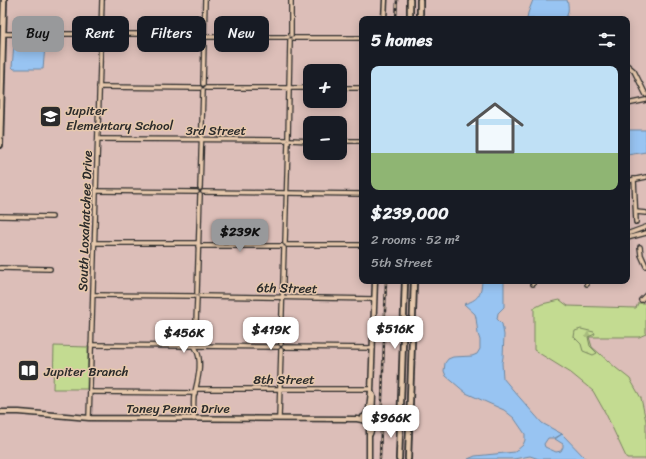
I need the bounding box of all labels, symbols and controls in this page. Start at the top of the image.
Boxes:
chip: Buy [12,16,64,52]
chip: Rent [72,16,129,52]
chip: Filters [137,16,206,52]
chip: New [214,16,269,52]
text: 5 homes [371,25,432,55]
icon: filters [596,29,618,51]
map controls [303,64,347,160]
button: + [303,64,347,108]
icon: home [459,92,531,164]
place label: Jupiter Elementary School [65,99,174,137]
school or university icon: Jupiter Elementary School [37,104,63,130]
button: − [303,116,347,160]
street label: 3rd Street [186,119,247,142]
street label: South Loxahatchee Drive [71,150,99,292]
text: $239,000 [371,198,449,228]
pin: $239K [212,219,268,253]
text: $239K [220,220,260,243]
text: 2 rooms · 52 m² [371,228,460,251]
text: 5th Street [371,251,433,274]
street label: 6th Street [256,276,318,300]
pin: $516K [367,316,423,350]
pin: $419K [243,317,299,351]
text: $516K [376,317,414,340]
text: $419K [252,318,290,341]
pin: $456K [156,320,212,354]
text: $456K [164,321,204,344]
library icon: Jupiter Branch [16,358,42,384]
place label: Jupiter Branch [43,360,129,383]
street label: 8th Street [253,368,315,391]
street label: Toney Penna Drive [126,397,230,420]
pin: $966K [363,405,419,439]
text: $966K [371,406,411,429]

